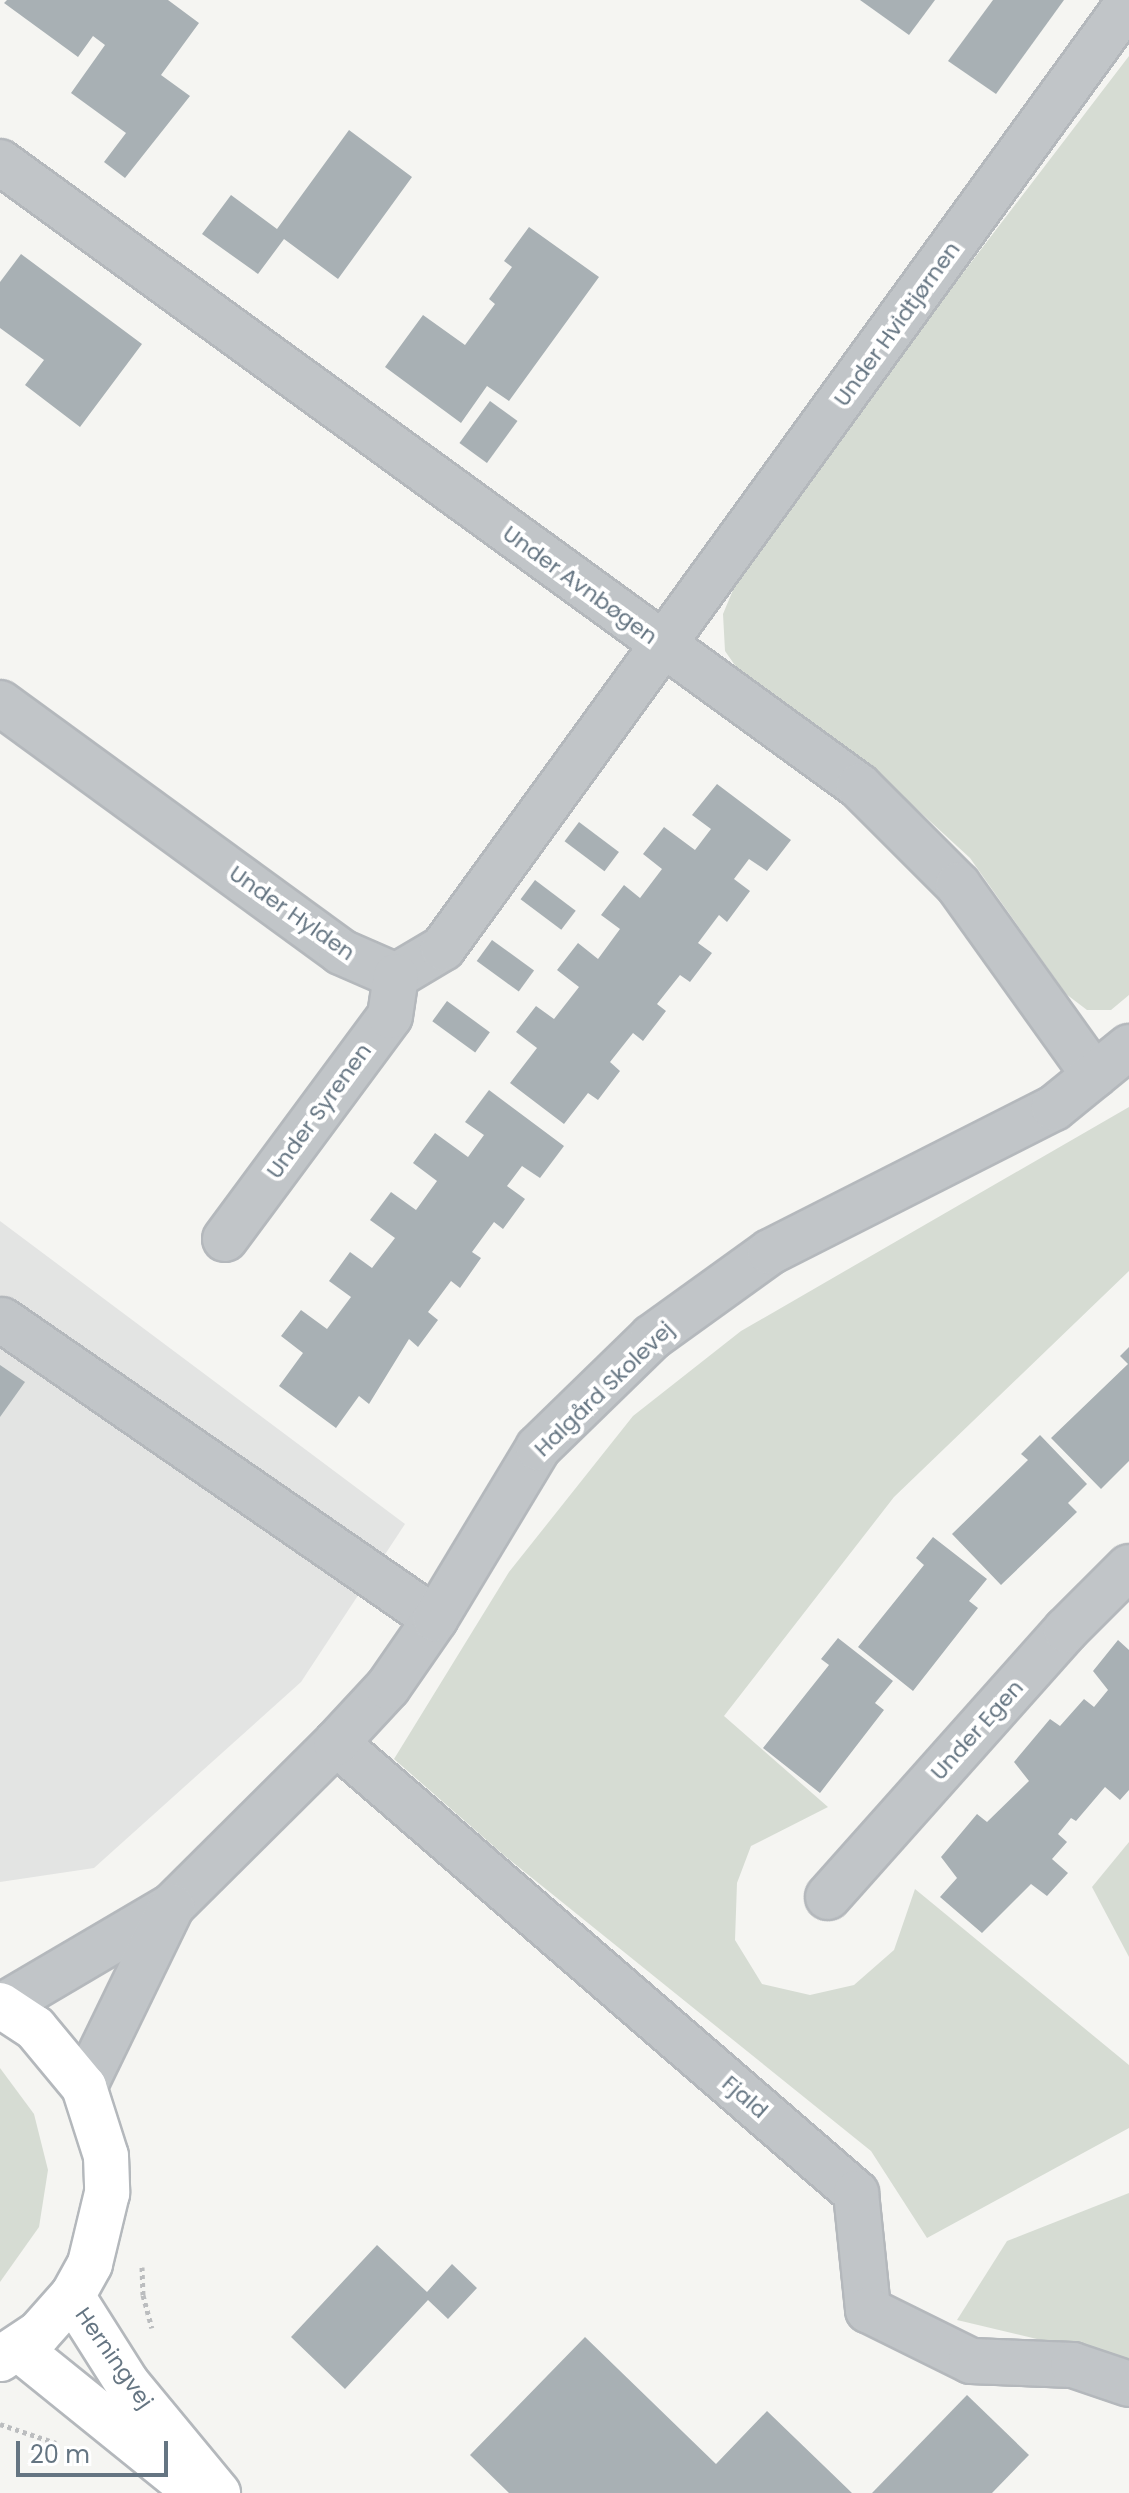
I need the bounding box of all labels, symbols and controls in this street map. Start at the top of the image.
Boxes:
street label: Under Hvidtjørnen [828,237,966,411]
street label: Under Avnbøgen [498,520,662,650]
street label: Under Hylden [224,860,360,966]
street label: Under Syrenen [261,1038,377,1184]
street label: Halgård Skolevej [529,1316,679,1462]
street label: Under Egen [925,1675,1029,1785]
street label: Fjald [717,2070,773,2124]
street label: Herningvej [70,2303,158,2413]
scale bar [20,2425,172,2475]
text: 20 m [30,2438,90,2471]

